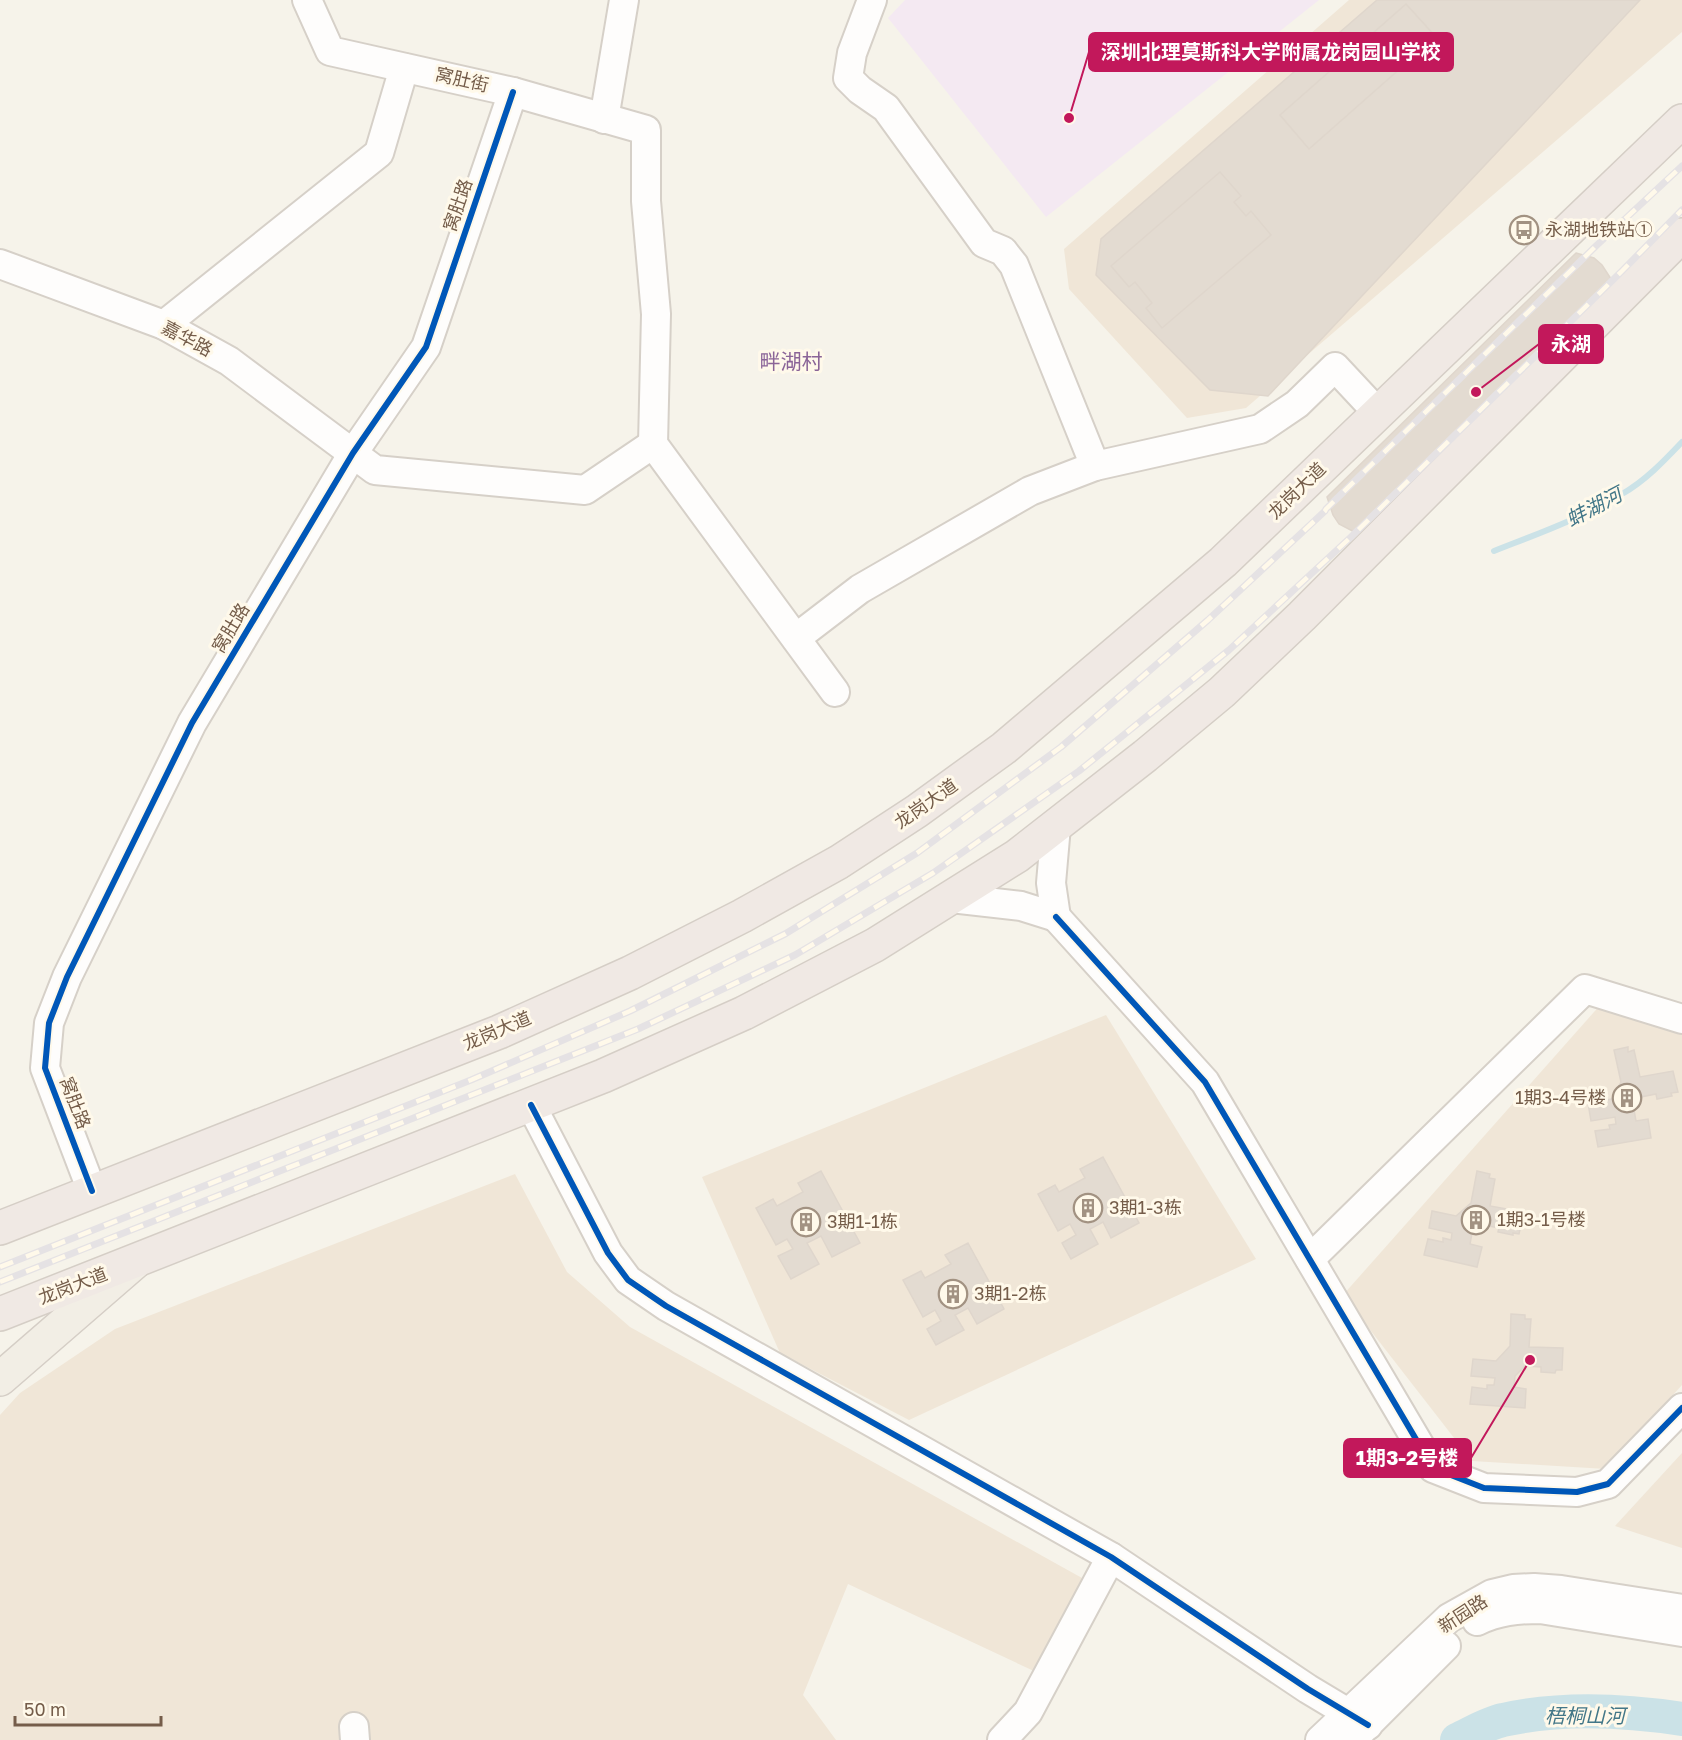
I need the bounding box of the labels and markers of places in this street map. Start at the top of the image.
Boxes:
callout: 深圳北理莫斯科大学附属龙岗园山学校 [1089,33,1453,71]
bus stop icon: 永湖地铁站① [1508,214,1540,246]
place label: 永湖地铁站① [1545,218,1653,240]
callout: 永湖 [1539,325,1603,363]
building icon: 1期3-4号楼 [1611,1082,1643,1114]
place label: 1期3-4号楼 [1515,1086,1606,1108]
building icon: 3期1-3栋 [1072,1192,1104,1224]
place label: 3期1-3栋 [1109,1196,1182,1218]
building icon: 1期3-1号楼 [1460,1204,1492,1236]
building icon: 3期1-1栋 [790,1206,822,1238]
place label: 1期3-1号楼 [1497,1208,1586,1230]
place label: 3期1-1栋 [827,1210,898,1232]
building icon: 3期1-2栋 [937,1278,969,1310]
place label: 3期1-2栋 [974,1282,1047,1304]
callout: 1期3-2号楼 [1344,1439,1471,1477]

